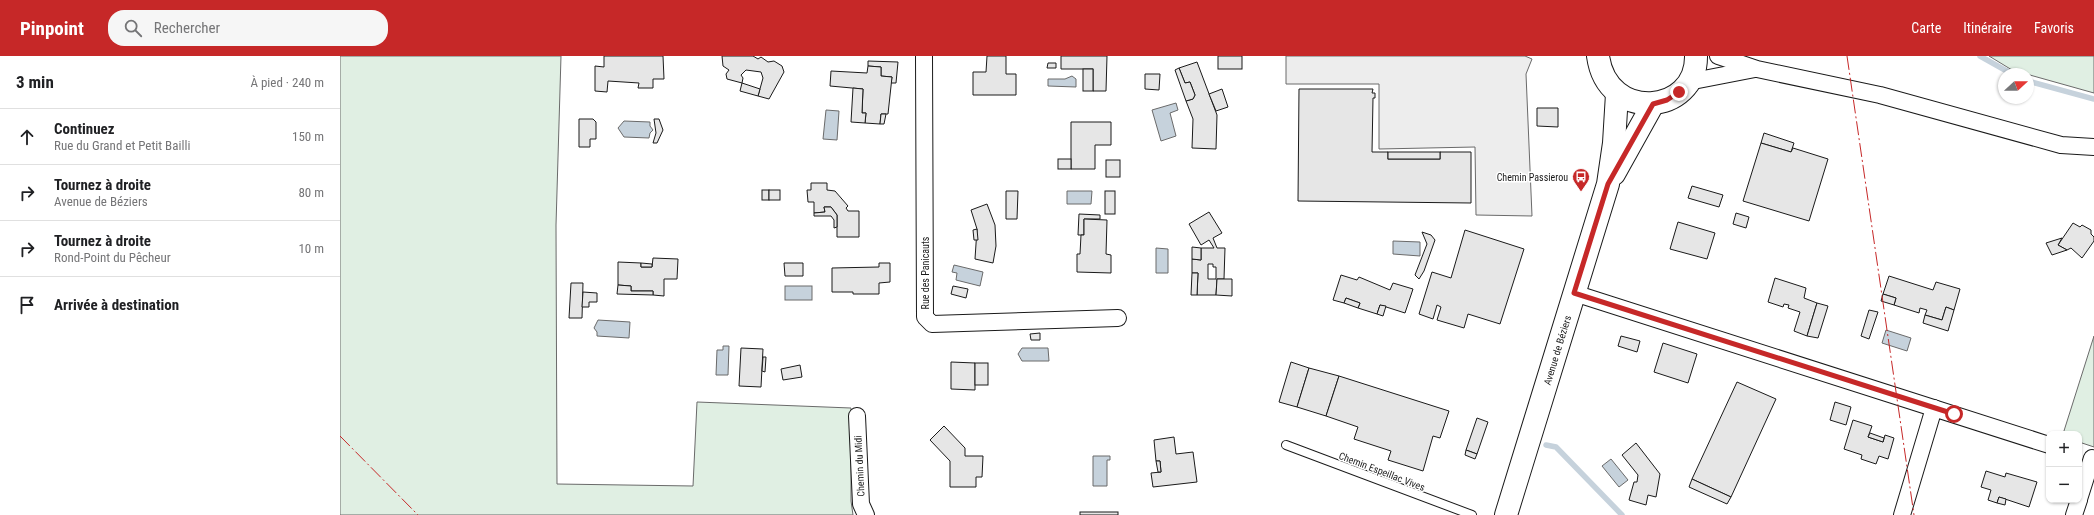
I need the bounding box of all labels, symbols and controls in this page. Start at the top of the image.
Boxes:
search box [108,10,388,46]
text: Pinpoint [20,17,84,40]
icon: search [122,17,144,39]
text: Rechercher [154,19,220,37]
text: Carte [1911,20,1941,36]
text: Itinéraire [1963,20,2012,36]
text: Favoris [2034,20,2074,36]
north arrow [1998,68,2034,104]
text: 3 min [16,72,54,92]
text: À pied · 240 m [250,75,324,90]
route end [1670,83,1688,101]
text: Continuez [54,120,115,138]
icon: ahead [16,126,38,148]
text: 150 m [292,129,324,144]
text: Rue du Grand et Petit Bailli [54,138,190,153]
bus stop icon: Chemin Passierou [1571,167,1591,192]
place label: Chemin Passierou [1497,172,1568,183]
text: Tournez à droite [54,176,151,194]
icon: right [16,182,38,204]
text: 80 m [298,185,324,200]
text: Avenue de Béziers [54,194,148,209]
text: Tournez à droite [54,232,151,250]
street label: Rue des Panicauts [920,236,931,309]
icon: right [16,238,38,260]
text: 10 m [298,241,324,256]
text: Rond-Point du Pêcheur [54,250,171,265]
icon: arrive [16,294,38,316]
text: Arrivée à destination [54,296,179,314]
street label: Avenue de Béziers [1542,314,1573,386]
route start [1945,405,1963,423]
map controls [2046,431,2082,503]
button: + [2046,431,2082,467]
street label: Chemin du Midi [852,435,867,497]
street label: Chemin Espeillac Vives [1337,450,1427,493]
button: − [2046,467,2082,503]

